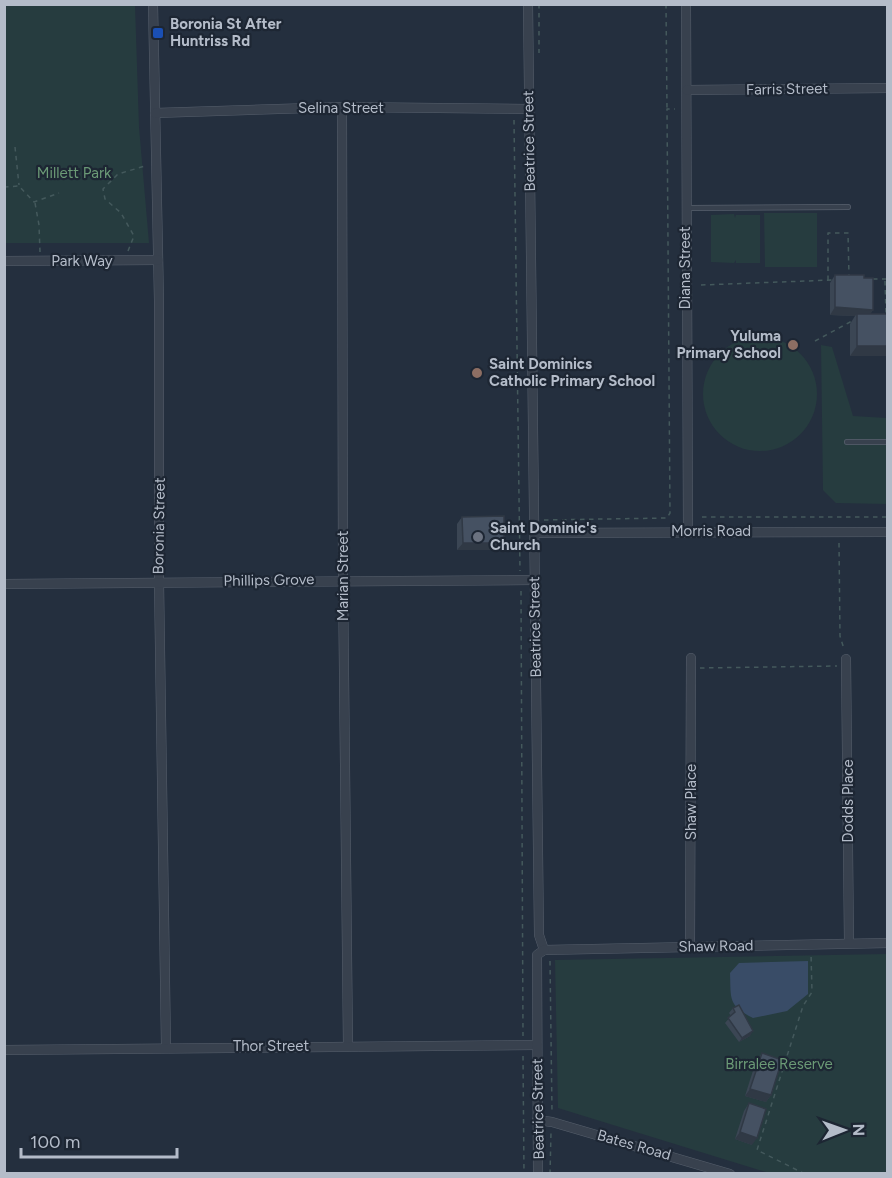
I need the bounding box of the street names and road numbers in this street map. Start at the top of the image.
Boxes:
street label: Farris Street [746,79,828,99]
street label: Beatrice Street [519,90,539,192]
street label: Selina Street [298,99,384,117]
street label: Diana Street [676,226,694,310]
street label: Park Way [51,252,113,270]
street label: Boronia Street [149,477,169,575]
street label: Morris Road [671,522,751,540]
street label: Marian Street [334,530,352,621]
street label: Phillips Grove [223,570,315,590]
street label: Beatrice Street [525,576,545,678]
street label: Dodds Place [839,759,857,843]
street label: Shaw Place [682,764,700,840]
street label: Shaw Road [678,936,754,956]
street label: Thor Street [233,1037,309,1055]
street label: Beatrice Street [528,1058,548,1160]
street label: Bates Road [595,1126,673,1164]

